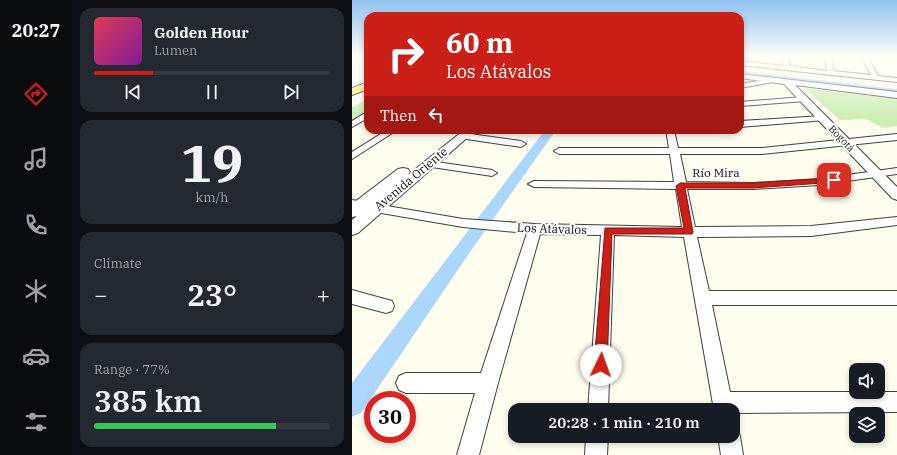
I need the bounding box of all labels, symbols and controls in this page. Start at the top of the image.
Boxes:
text: 20:27 [12,19,60,42]
text: Golden Hour [154,23,249,42]
text: 60 m [446,24,513,61]
icon: right [380,28,432,80]
text: Lumen [154,42,197,59]
text: Los Atávalos [446,60,551,83]
icon: directions [22,80,50,108]
icon: previous [122,81,144,103]
icon: pause [201,81,223,103]
icon: next [280,81,302,103]
icon: left [425,104,447,126]
text: Then [380,106,417,125]
street label: Bogotá [826,122,858,155]
text: 19 [181,129,243,196]
street label: Avenida Oriente [371,144,450,214]
icon: music [22,145,50,173]
pin [817,163,851,197]
street label: Río Mira [692,165,740,180]
icon: arrive [823,169,845,191]
text: km/h [196,189,228,206]
icon: phone [22,211,50,239]
street label: Los Atávalos [517,220,588,237]
text: Climate [94,255,141,272]
text: 23° [187,275,237,314]
icon: climate [22,277,50,305]
text: − [94,280,107,309]
text: + [317,280,330,309]
icon: car [22,342,50,370]
position arrow [580,344,622,386]
text: Range · 77% [94,361,170,378]
map controls [849,363,885,443]
button: sound [849,363,885,399]
text: 385 km [94,381,202,420]
speed limit sign: 30 [364,391,416,443]
button: layers [849,407,885,443]
icon: filters [22,408,50,436]
text: 20:28 · 1 min · 210 m [548,413,700,432]

